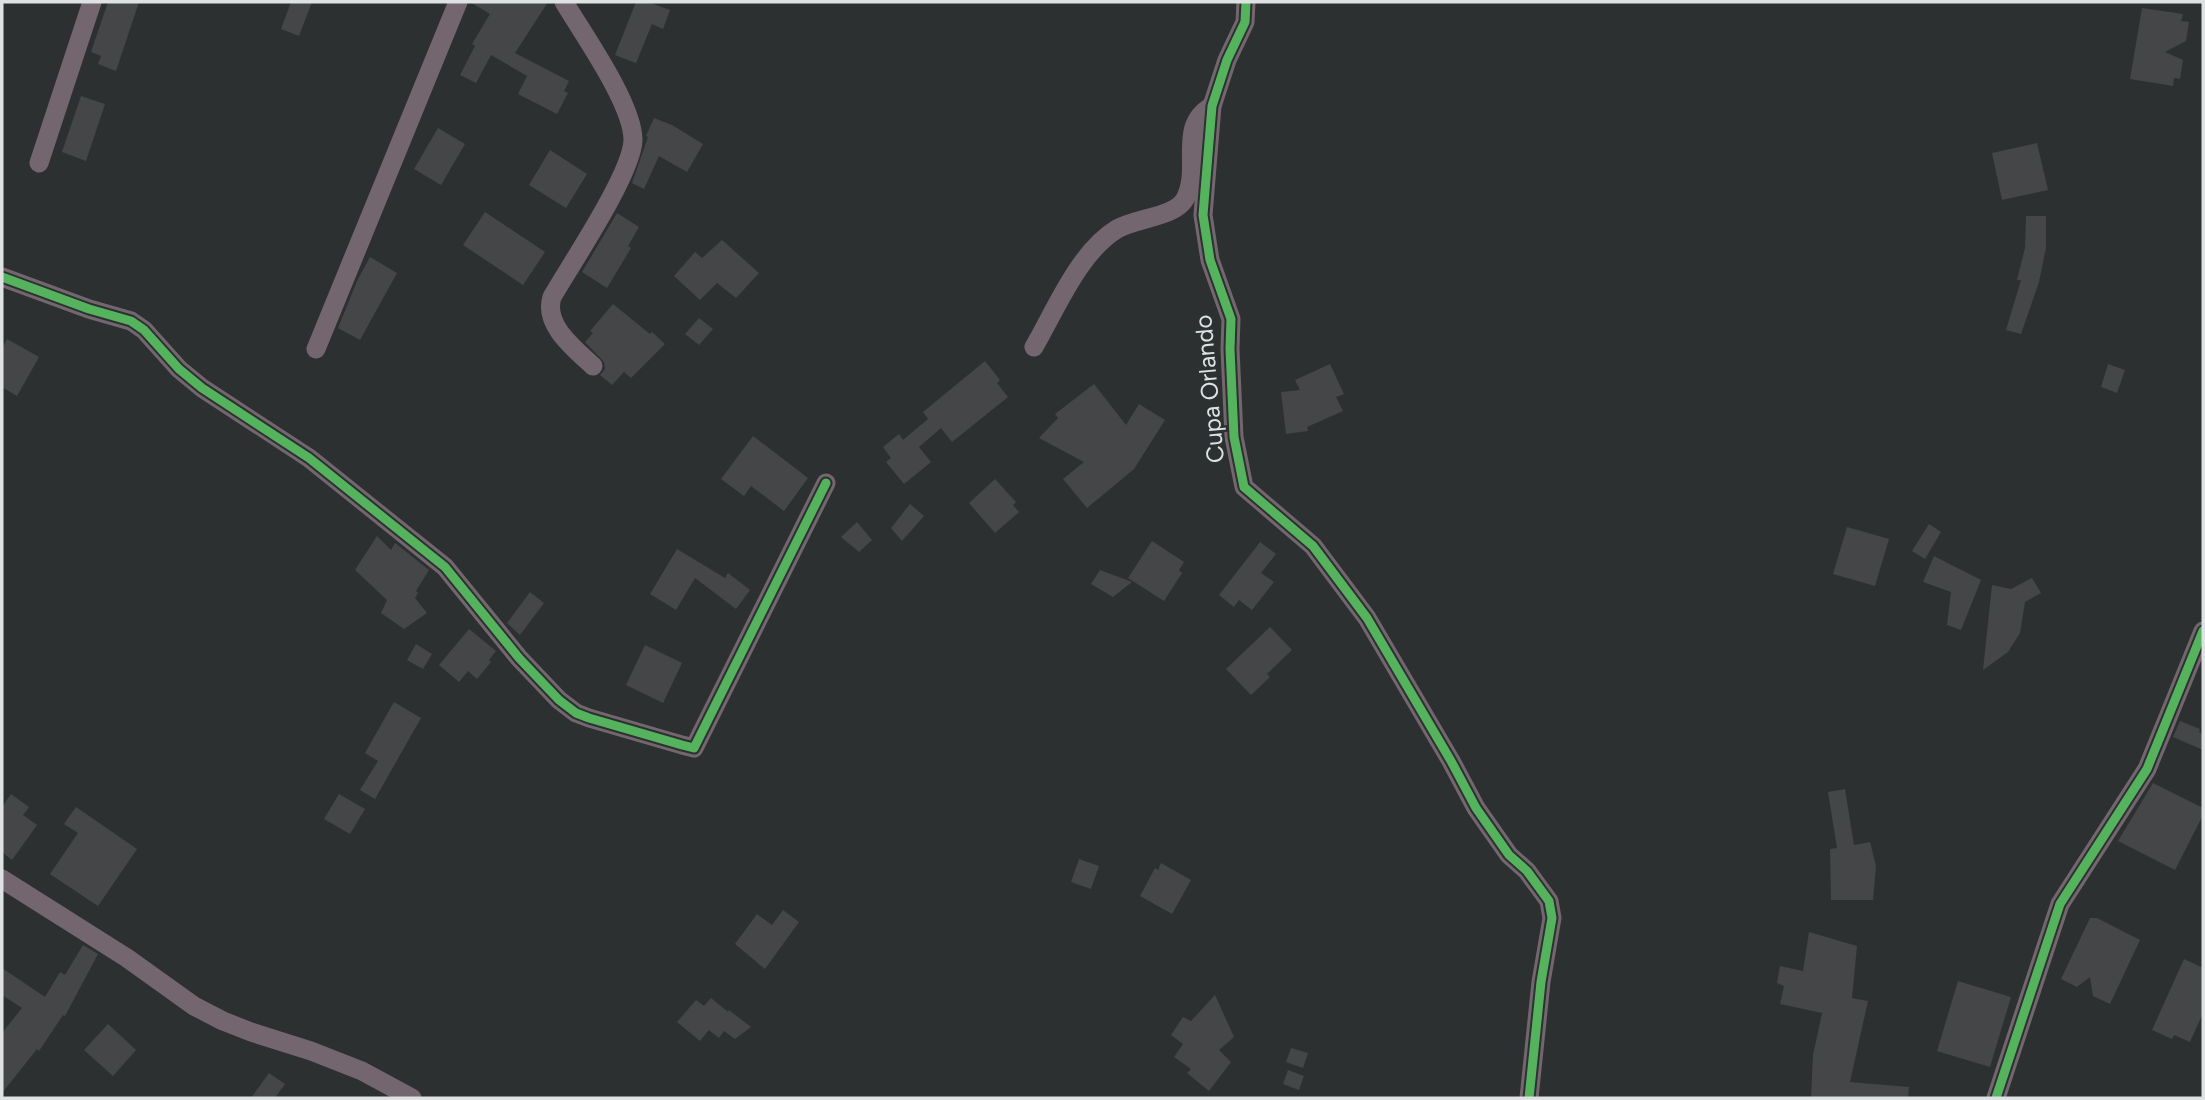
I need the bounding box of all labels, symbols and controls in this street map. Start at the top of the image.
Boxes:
street label: Cupa Orlando [1188,314,1230,464]

